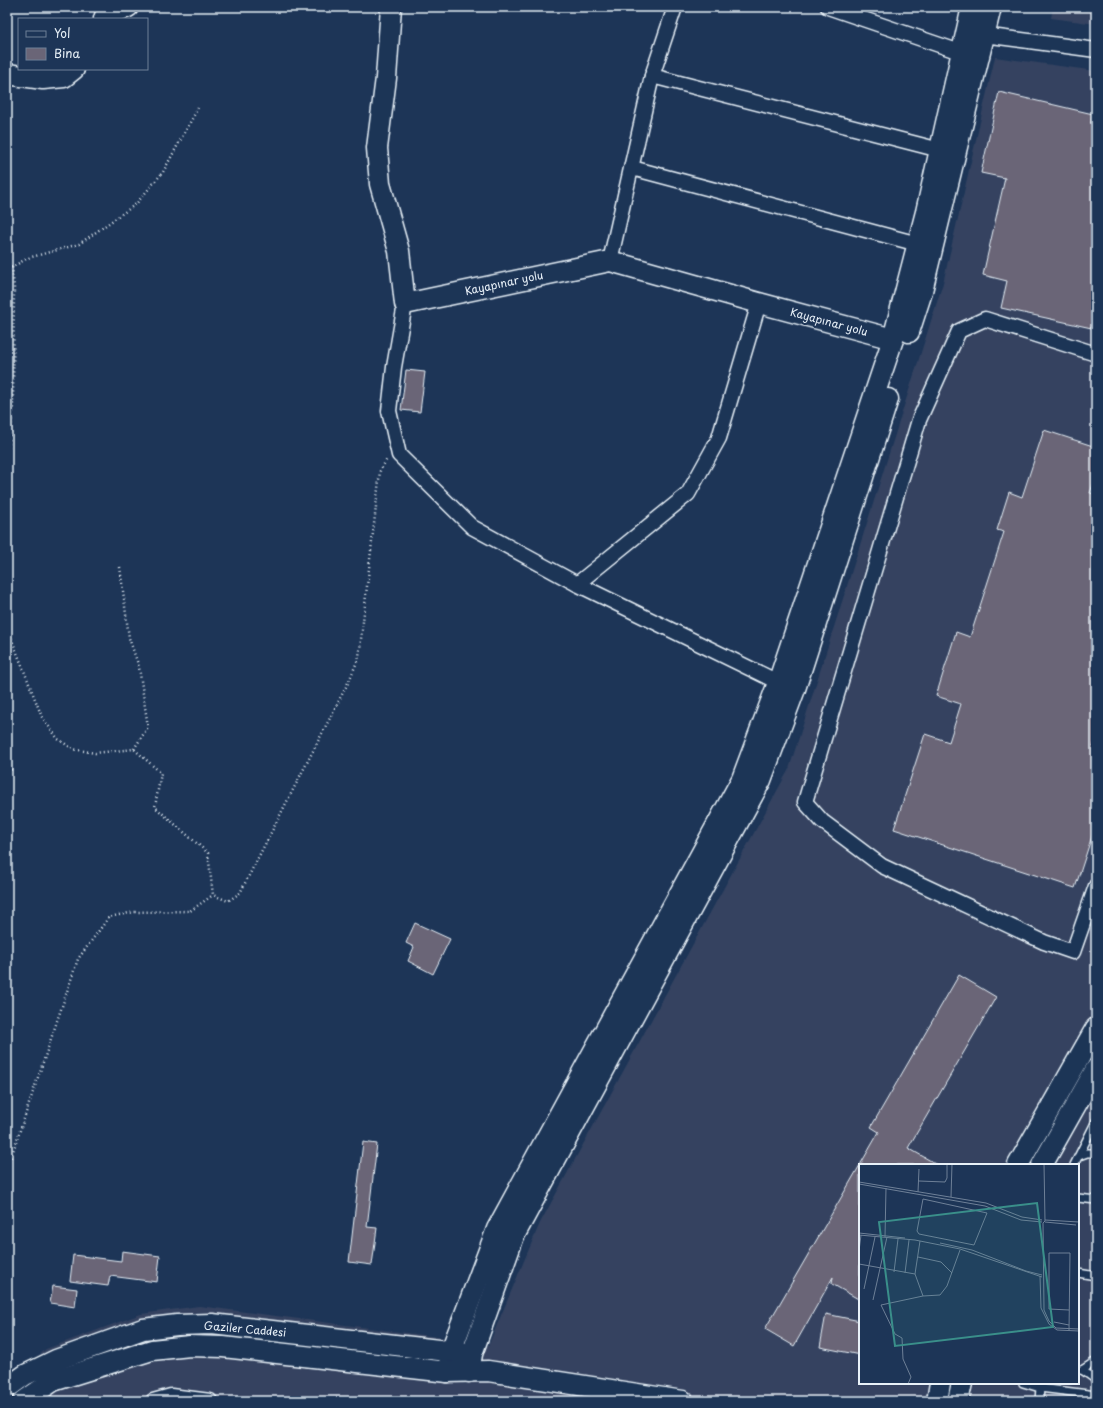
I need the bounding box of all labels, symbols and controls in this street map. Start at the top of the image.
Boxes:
legend [18,18,148,70]
text: Yol [54,24,70,42]
text: Bina [54,44,80,62]
street label: Kayapınar yolu [463,266,545,299]
street label: Kayapınar yolu [788,303,870,340]
inset map [859,1164,1079,1384]
street label: Gaziler Caddesi [203,1316,287,1341]

